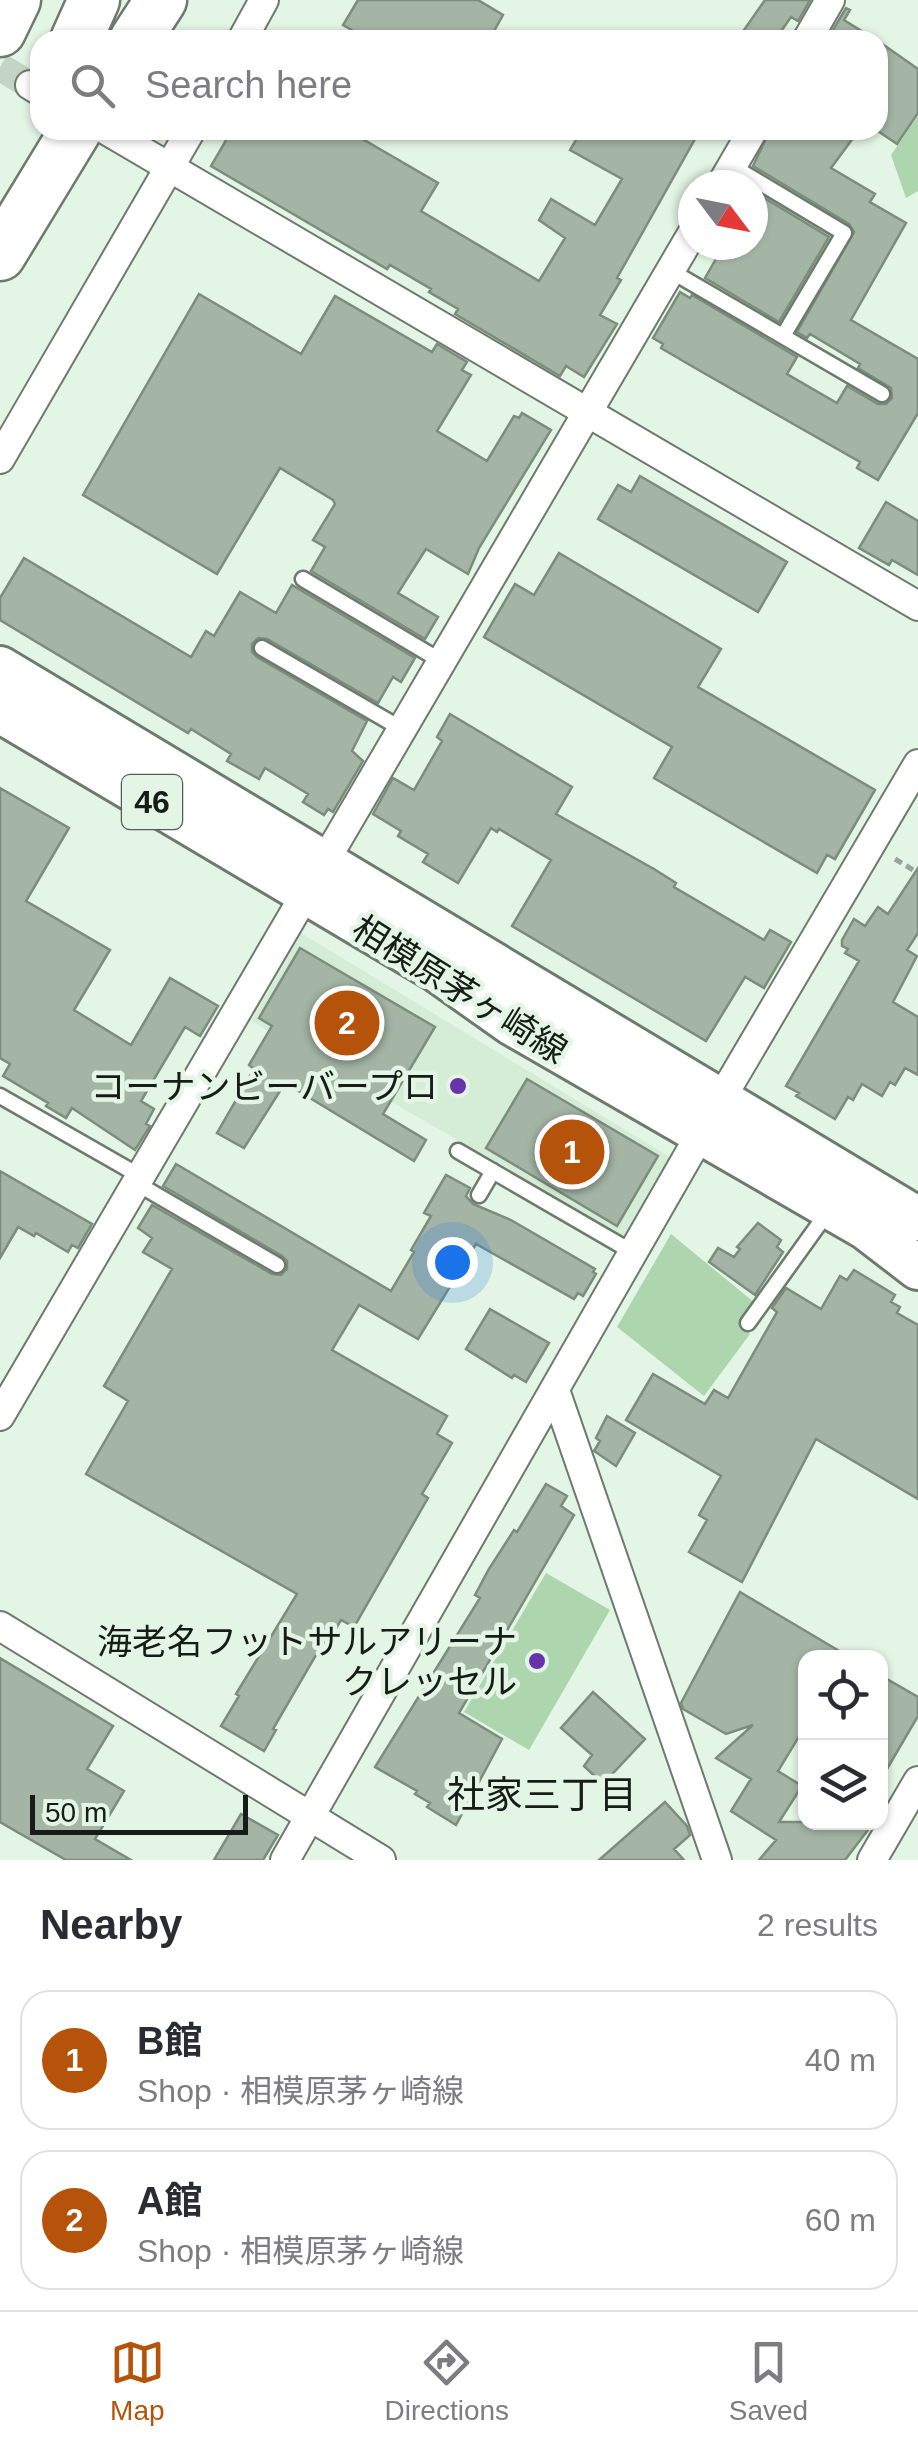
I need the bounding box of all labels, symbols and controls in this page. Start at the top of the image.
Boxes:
search box [30,30,888,140]
icon: search [65,58,120,113]
text: Search here [145,64,352,106]
north arrow [678,170,768,260]
road number: 46 [122,775,182,829]
street label: 相模原茅ヶ崎線 [346,908,574,1070]
pin: 2 [314,986,380,1060]
place label: コーナンビーバープロ [90,1067,438,1106]
marker: コーナンビーバープロ [447,1075,469,1097]
pin: 1 [540,1114,604,1190]
your location [427,1237,478,1288]
place label: 海老名フットサルアリーナ クレッセル [97,1622,517,1701]
marker: 海老名フットサルアリーナ クレッセル [526,1650,548,1672]
map controls [798,1650,888,1830]
button: locate [798,1650,888,1740]
button: layers [798,1740,888,1830]
district label: 社家三丁目 [447,1774,637,1816]
scale bar [30,1790,248,1834]
text: 50 m [45,1797,107,1828]
text: Nearby [40,1901,182,1948]
text: 2 results [757,1907,878,1943]
text: B館 [137,2020,202,2062]
text: 1 [66,2042,83,2078]
text: 40 m [805,2042,876,2078]
text: Shop · 相模原茅ヶ崎線 [137,2073,464,2109]
text: A館 [137,2180,202,2222]
text: 2 [66,2202,83,2238]
text: 60 m [805,2202,876,2238]
text: Shop · 相模原茅ヶ崎線 [137,2233,464,2269]
tab: Map [110,2335,165,2427]
tab: Directions [385,2335,509,2427]
tab: Saved [729,2335,808,2427]

